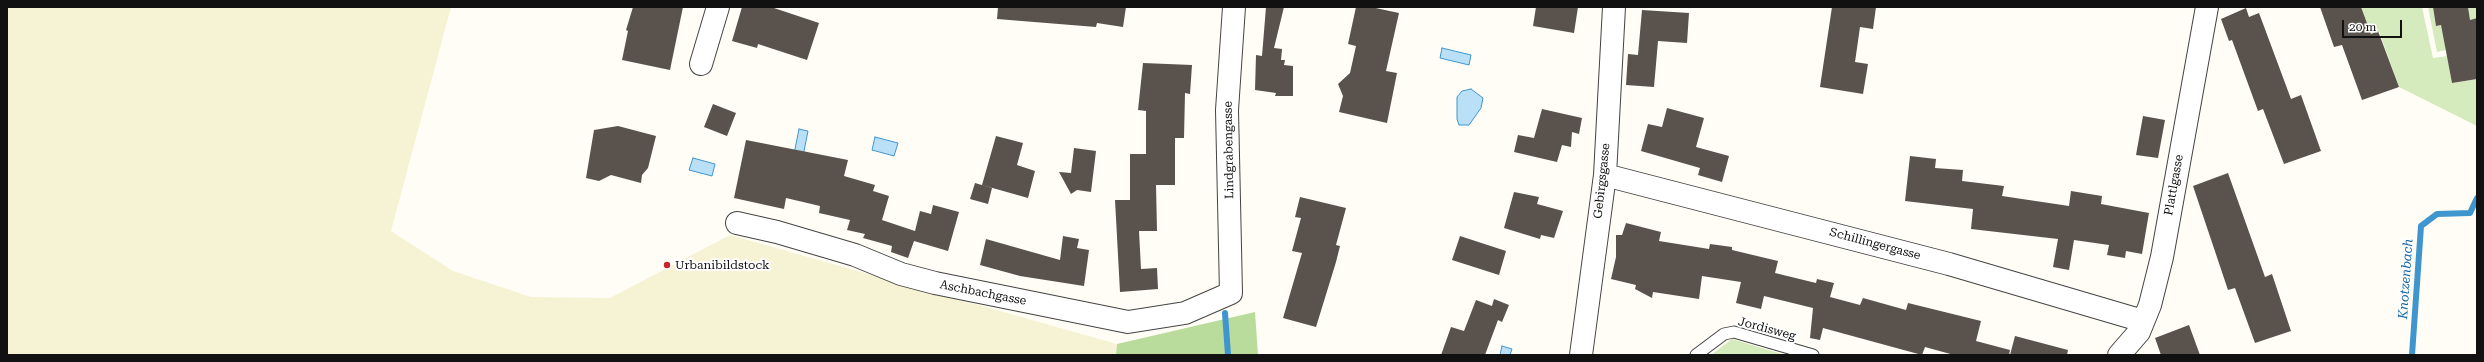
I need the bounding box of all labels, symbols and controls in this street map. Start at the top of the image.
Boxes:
scale bar [2344,12,2404,38]
text: 20 m [2349,20,2376,34]
street label: Lindgrabengasse [1221,101,1237,199]
street label: Gebirgsgasse [1591,143,1613,219]
street label: Plattlgasse [2162,153,2186,217]
street label: Schillingergasse [1828,225,1922,263]
water label: Knotzenbach [2395,238,2417,320]
place label: Urbanibildstock [675,258,770,272]
marker: Urbanibildstock [662,260,672,270]
street label: Aschbachgasse [938,278,1028,308]
street label: Jordisweg [1737,314,1797,344]

